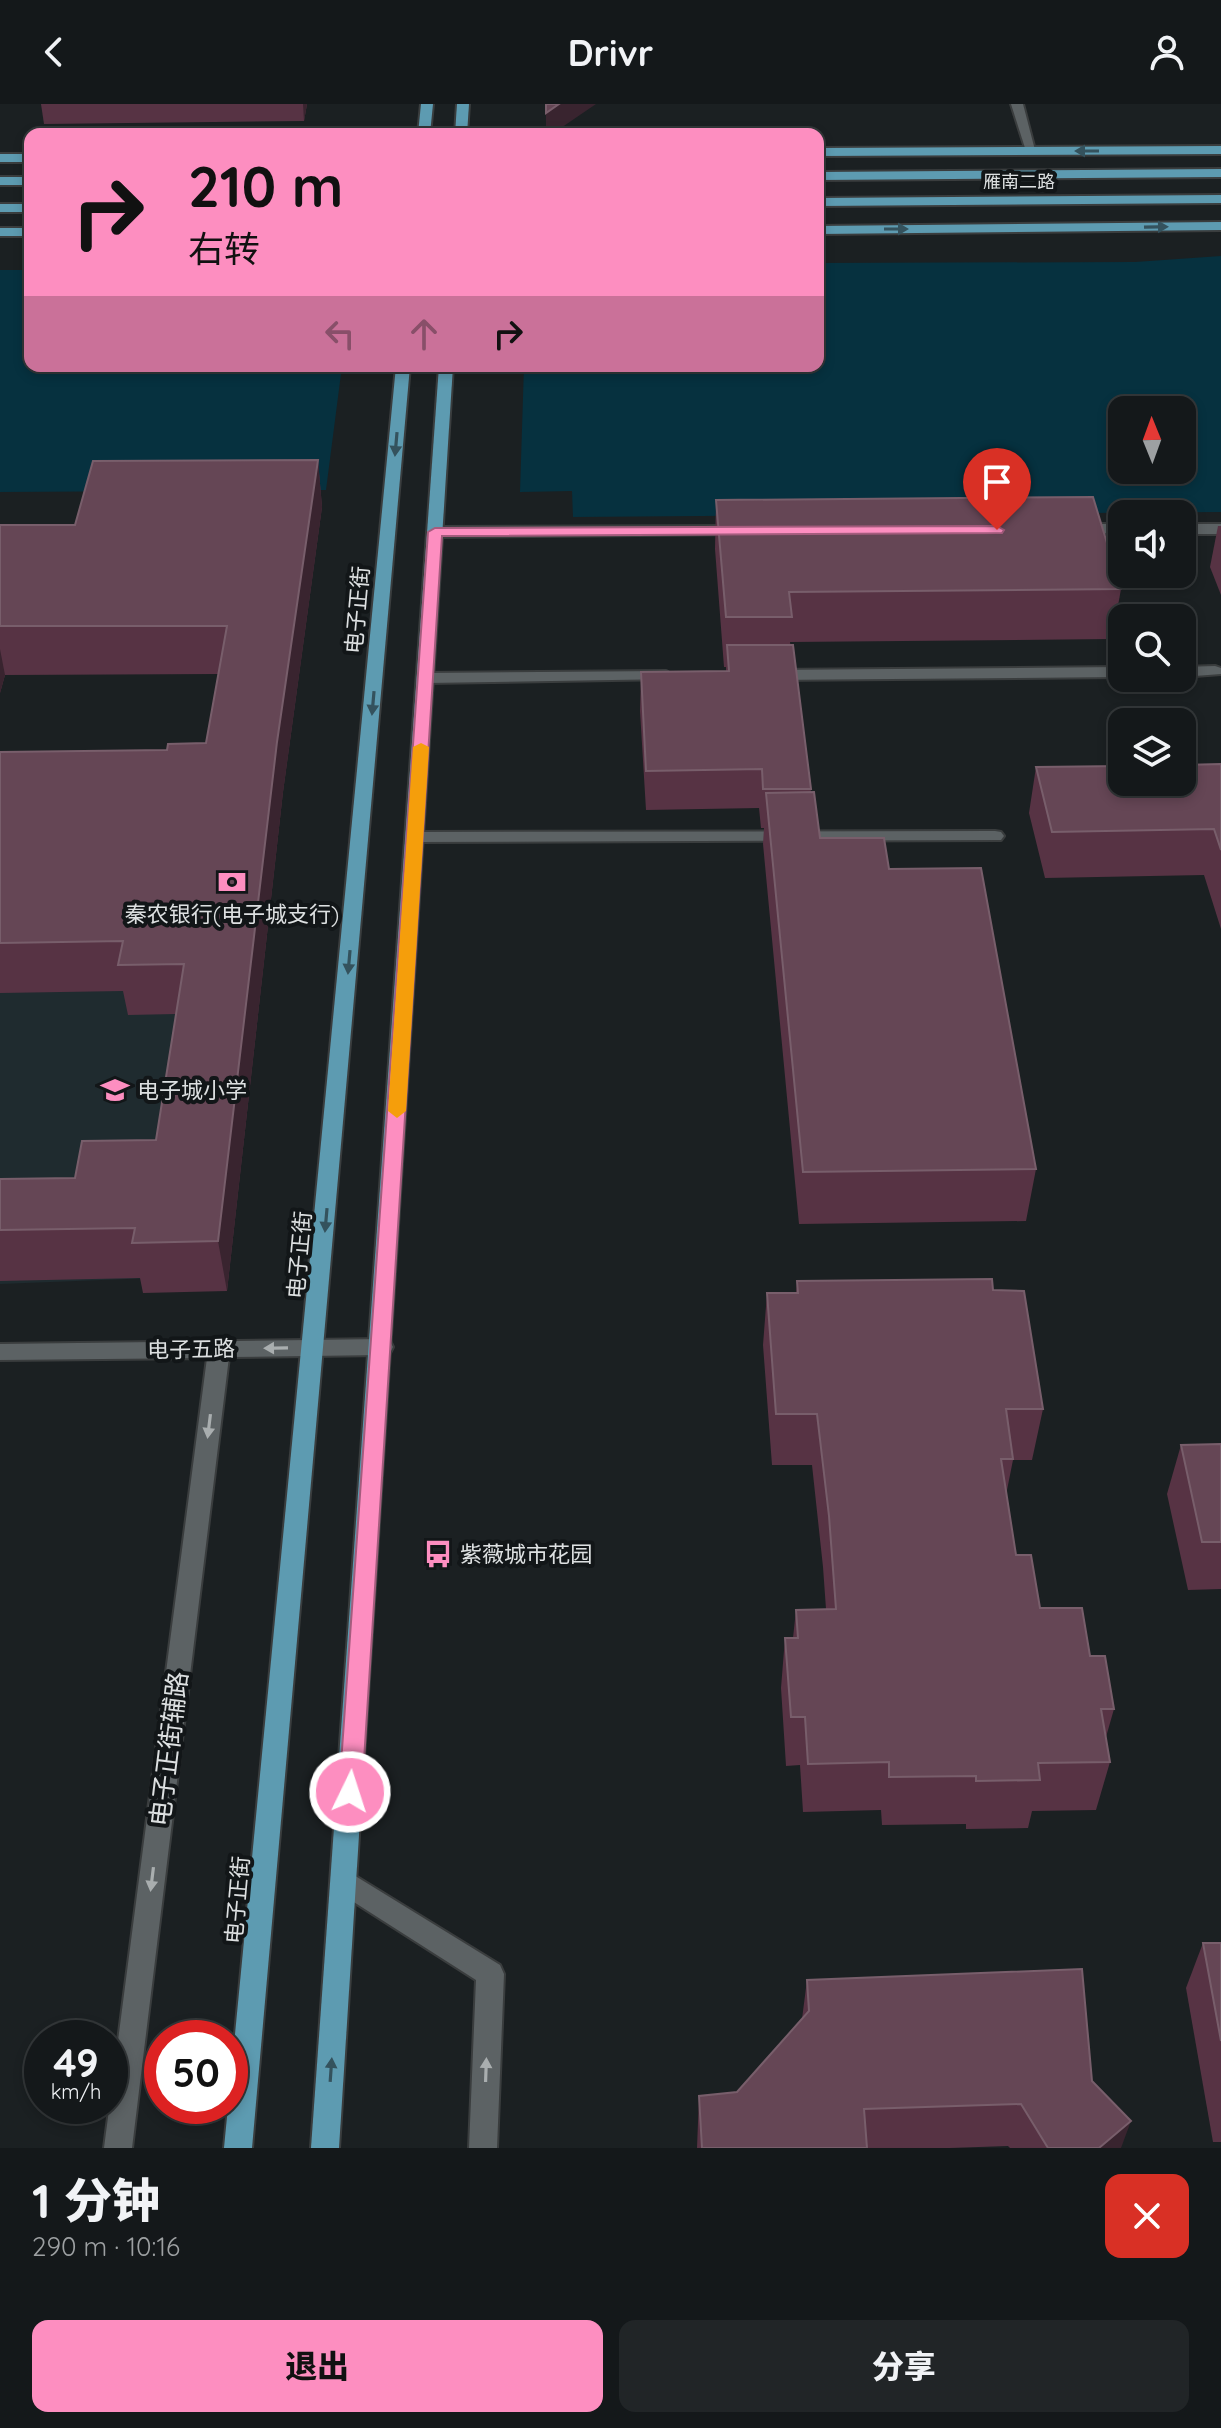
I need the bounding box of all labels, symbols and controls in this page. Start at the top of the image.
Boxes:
icon: back [32,30,76,74]
text: Drivr [568,30,653,75]
icon: person [1145,30,1189,74]
one-way arrow [1074,145,1099,157]
text: 210 m [188,151,343,221]
icon: right [56,160,160,264]
street label: 雁南二路 [983,170,1055,193]
one-way arrow [1144,220,1169,233]
one-way arrow [884,223,909,235]
text: 右转 [188,226,260,271]
icon: left [318,312,362,356]
icon: ahead [402,312,446,356]
icon: right [486,312,530,356]
north arrow [1108,396,1196,484]
map controls [1108,396,1196,796]
one-way arrow [390,432,403,457]
pin [963,448,1031,530]
icon: arrive [975,460,1019,504]
button: sound [1108,500,1196,588]
street label: 电子正街 [339,565,375,655]
button: search [1108,604,1196,692]
one-way arrow [366,691,379,716]
button: layers [1108,708,1196,796]
bank icon: 秦农银行(电子城支行) [217,867,247,897]
place label: 秦农银行(电子城支行) [125,900,339,928]
one-way arrow [343,949,356,974]
school or university icon: 电子城小学 [100,1075,130,1105]
place label: 电子城小学 [137,1076,247,1104]
one-way arrow [319,1208,332,1233]
street label: 电子正街 [281,1210,317,1300]
street label: 电子五路 [147,1334,235,1364]
one-way arrow [263,1342,288,1354]
one-way arrow [203,1414,216,1439]
bus stop icon: 紫薇城市花园 [423,1539,453,1569]
place label: 紫薇城市花园 [460,1540,592,1568]
street label: 电子正街辅路 [143,1670,194,1828]
position arrow [308,1750,392,1834]
street label: 电子正街 [219,1855,255,1945]
one-way arrow [145,1867,158,1892]
speed limit sign: 50 [144,2020,248,2124]
text: 49 [53,2037,99,2087]
one-way arrow [325,2057,338,2082]
one-way arrow [479,2057,492,2082]
text: km/h [51,2079,101,2104]
text: 1 分钟 [32,2170,160,2230]
button: close [1105,2174,1189,2258]
text: 290 m · 10:16 [32,2230,180,2263]
button: 退出 [32,2320,603,2412]
button: 分享 [619,2320,1189,2412]

